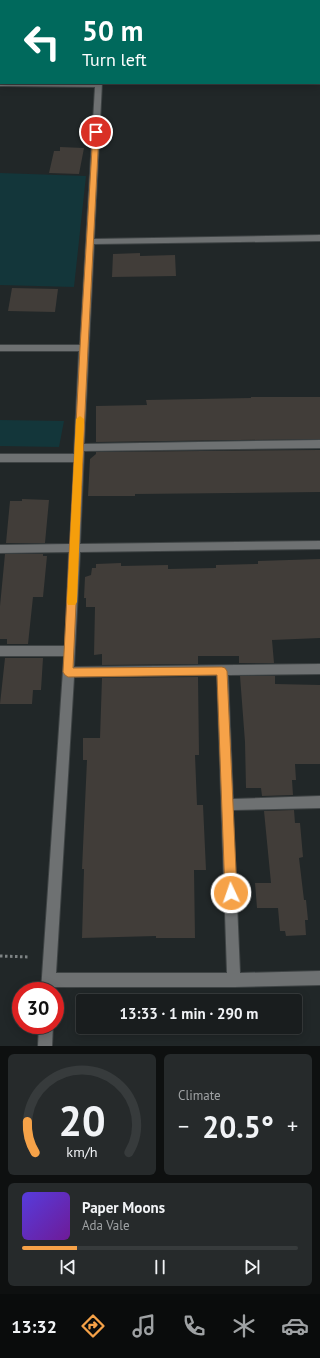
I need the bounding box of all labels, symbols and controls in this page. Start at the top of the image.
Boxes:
text: 50 m [82,12,143,49]
icon: left [16,16,68,68]
text: Turn left [82,48,147,71]
pin [79,115,113,149]
icon: arrive [85,121,107,143]
position arrow [210,872,252,914]
speed limit sign: 30 [12,982,64,1034]
text: 13:33 · 1 min · 290 m [120,1004,258,1023]
text: Climate [178,1087,221,1104]
text: 20 [58,1093,106,1146]
text: 20.5° [202,1107,274,1146]
text: − [178,1112,189,1140]
text: + [287,1112,298,1140]
text: km/h [66,1141,98,1160]
text: Paper Moons [82,1198,165,1217]
text: Ada Vale [82,1217,130,1234]
icon: previous [57,1256,79,1278]
icon: pause [149,1256,171,1278]
icon: next [241,1256,263,1278]
icon: directions [79,1312,107,1340]
icon: music [130,1312,158,1340]
icon: phone [180,1312,208,1340]
icon: climate [230,1312,258,1340]
icon: car [281,1312,309,1340]
text: 13:32 [11,1315,57,1338]

